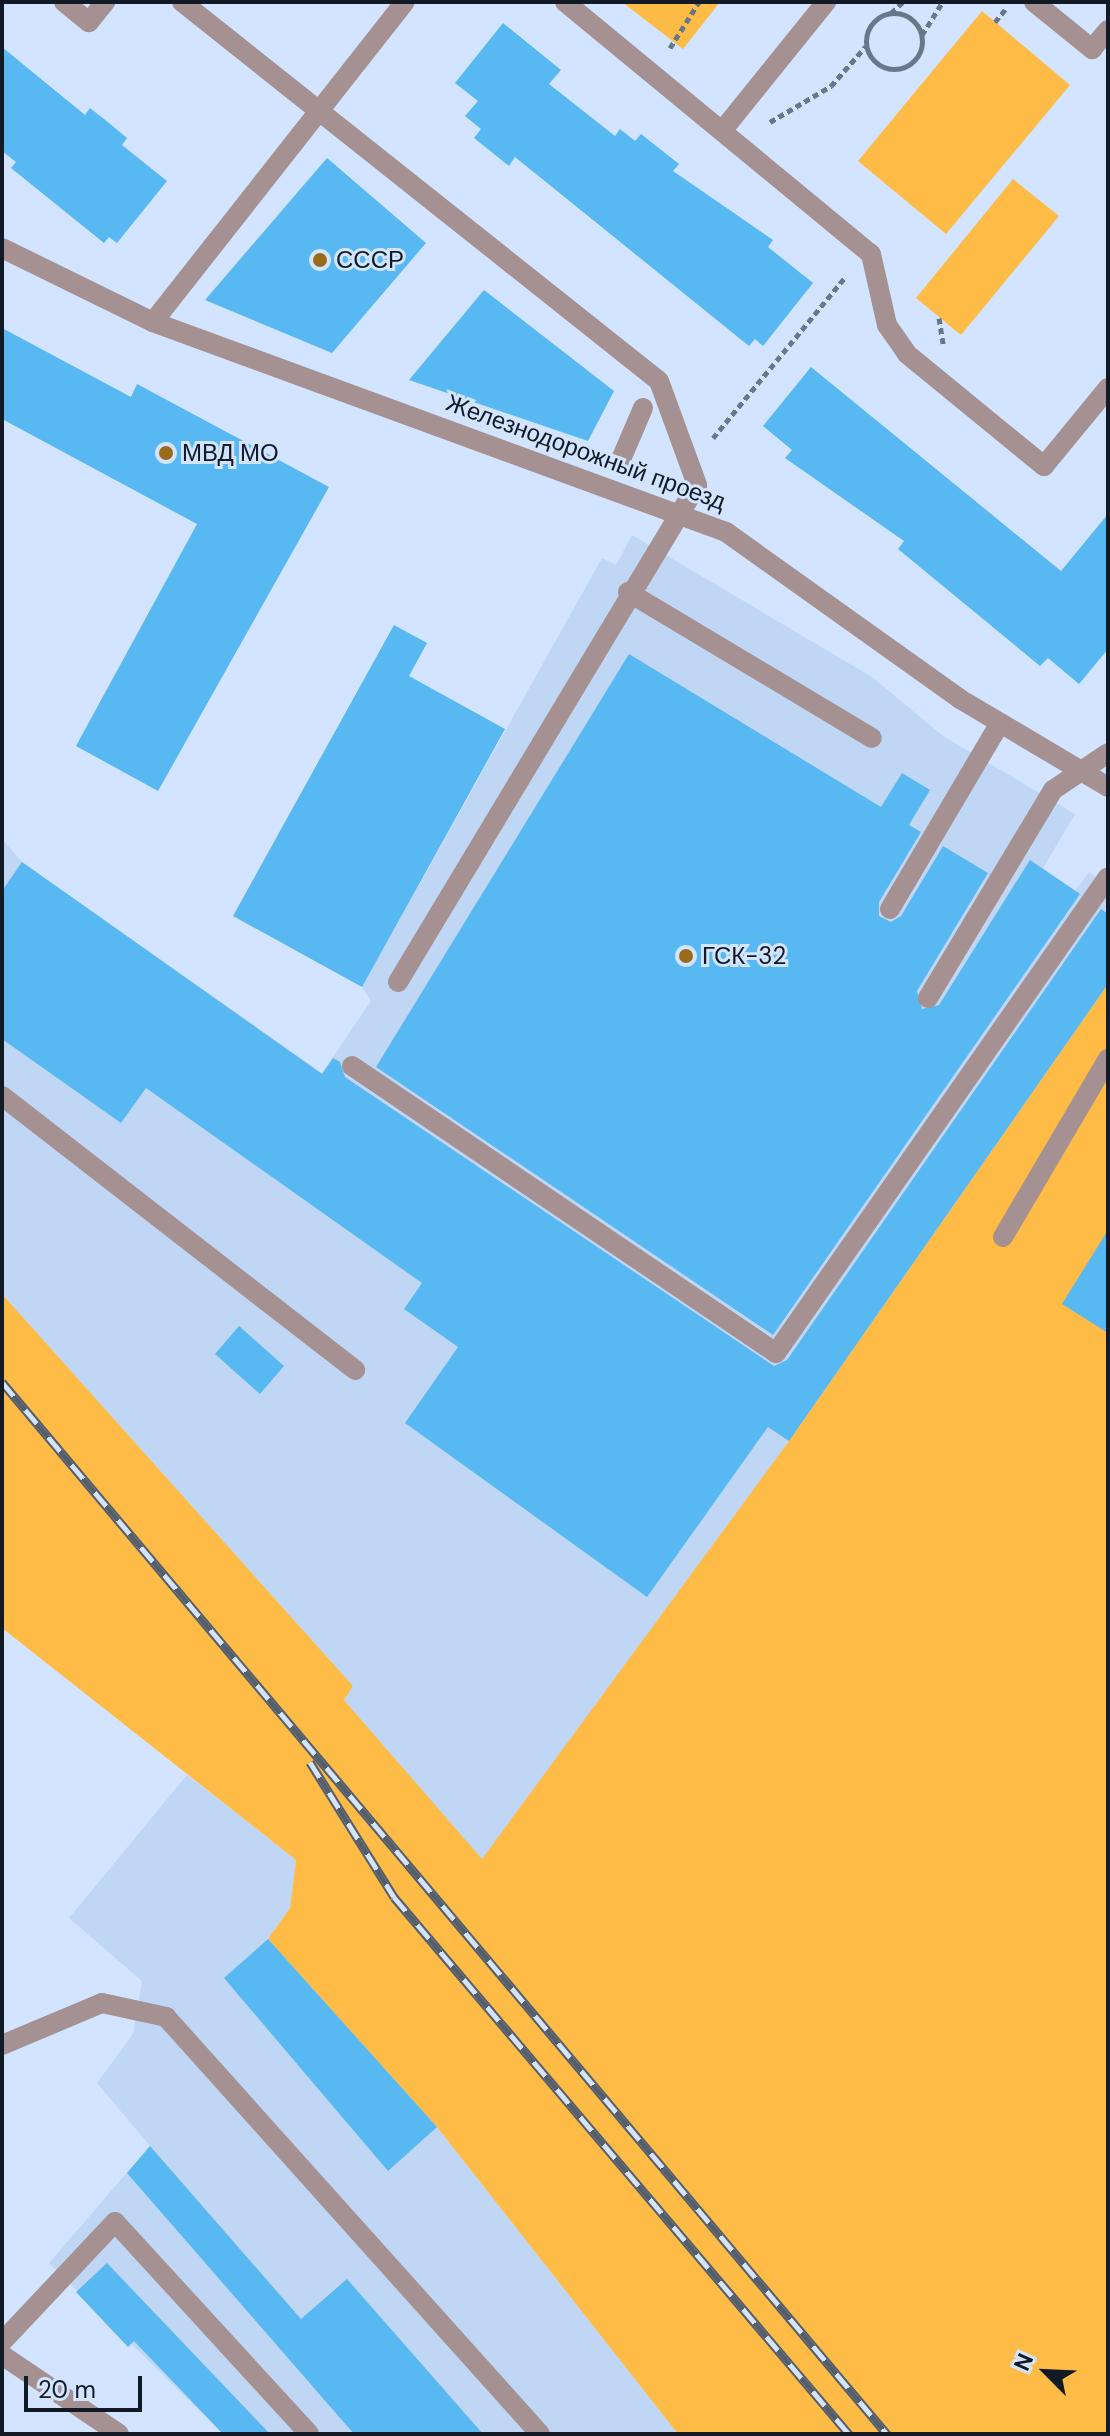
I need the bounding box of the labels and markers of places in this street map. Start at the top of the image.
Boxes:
place label: СССР [336,246,404,274]
marker: СССР [311,251,329,269]
place label: МВД МО [182,439,279,467]
marker: МВД МО [157,444,175,462]
place label: ГСК-32 [702,942,786,970]
marker: ГСК-32 [677,947,695,965]

